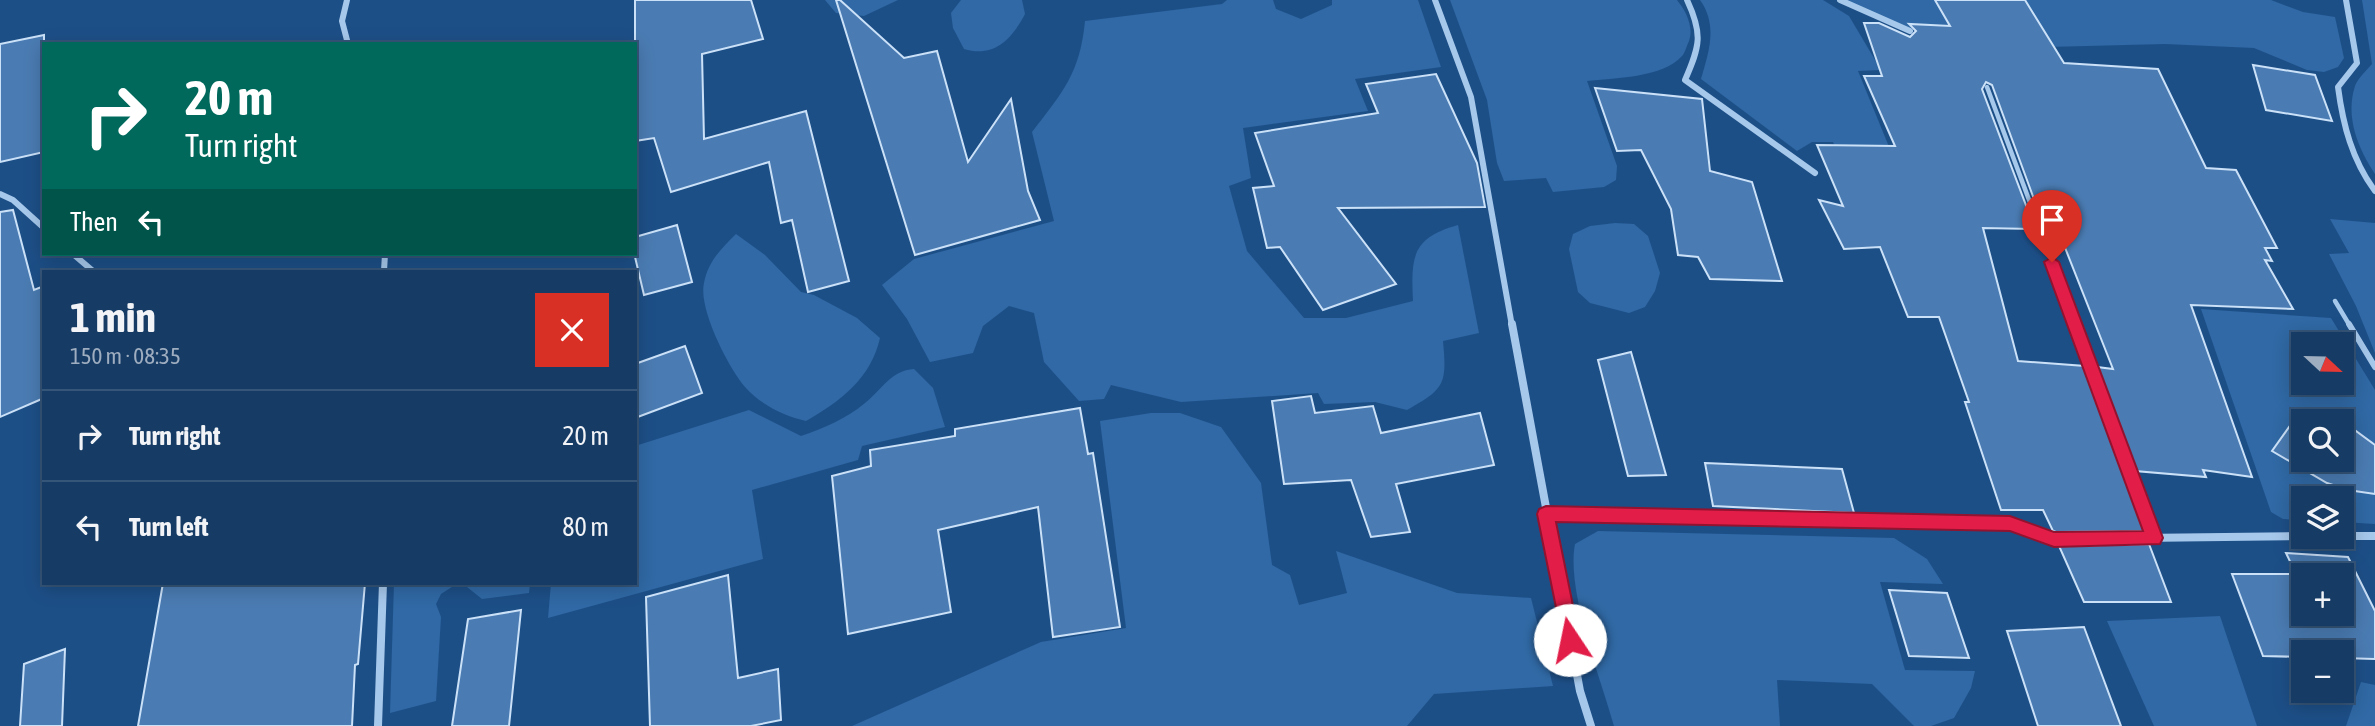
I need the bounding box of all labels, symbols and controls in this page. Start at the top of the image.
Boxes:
text: 20 m [185,69,273,125]
icon: right [70,70,161,161]
text: Turn right [185,127,298,164]
pin [2022,190,2082,262]
icon: arrive [2033,201,2071,239]
icon: left [132,203,170,241]
text: Then [70,207,118,237]
text: 1 min [70,293,156,341]
button: close [535,293,609,367]
north arrow [2291,332,2354,396]
map controls [2291,332,2354,703]
text: 150 m · 08:35 [70,343,181,369]
button: search [2291,409,2354,472]
icon: right [70,417,108,455]
text: Turn right [129,421,220,451]
text: 20 m [562,421,609,451]
button: layers [2291,486,2354,549]
icon: left [70,508,108,546]
text: Turn left [129,512,209,542]
text: 80 m [562,512,609,542]
button: + [2291,563,2354,626]
position arrow [1533,603,1607,677]
button: − [2291,640,2354,703]

